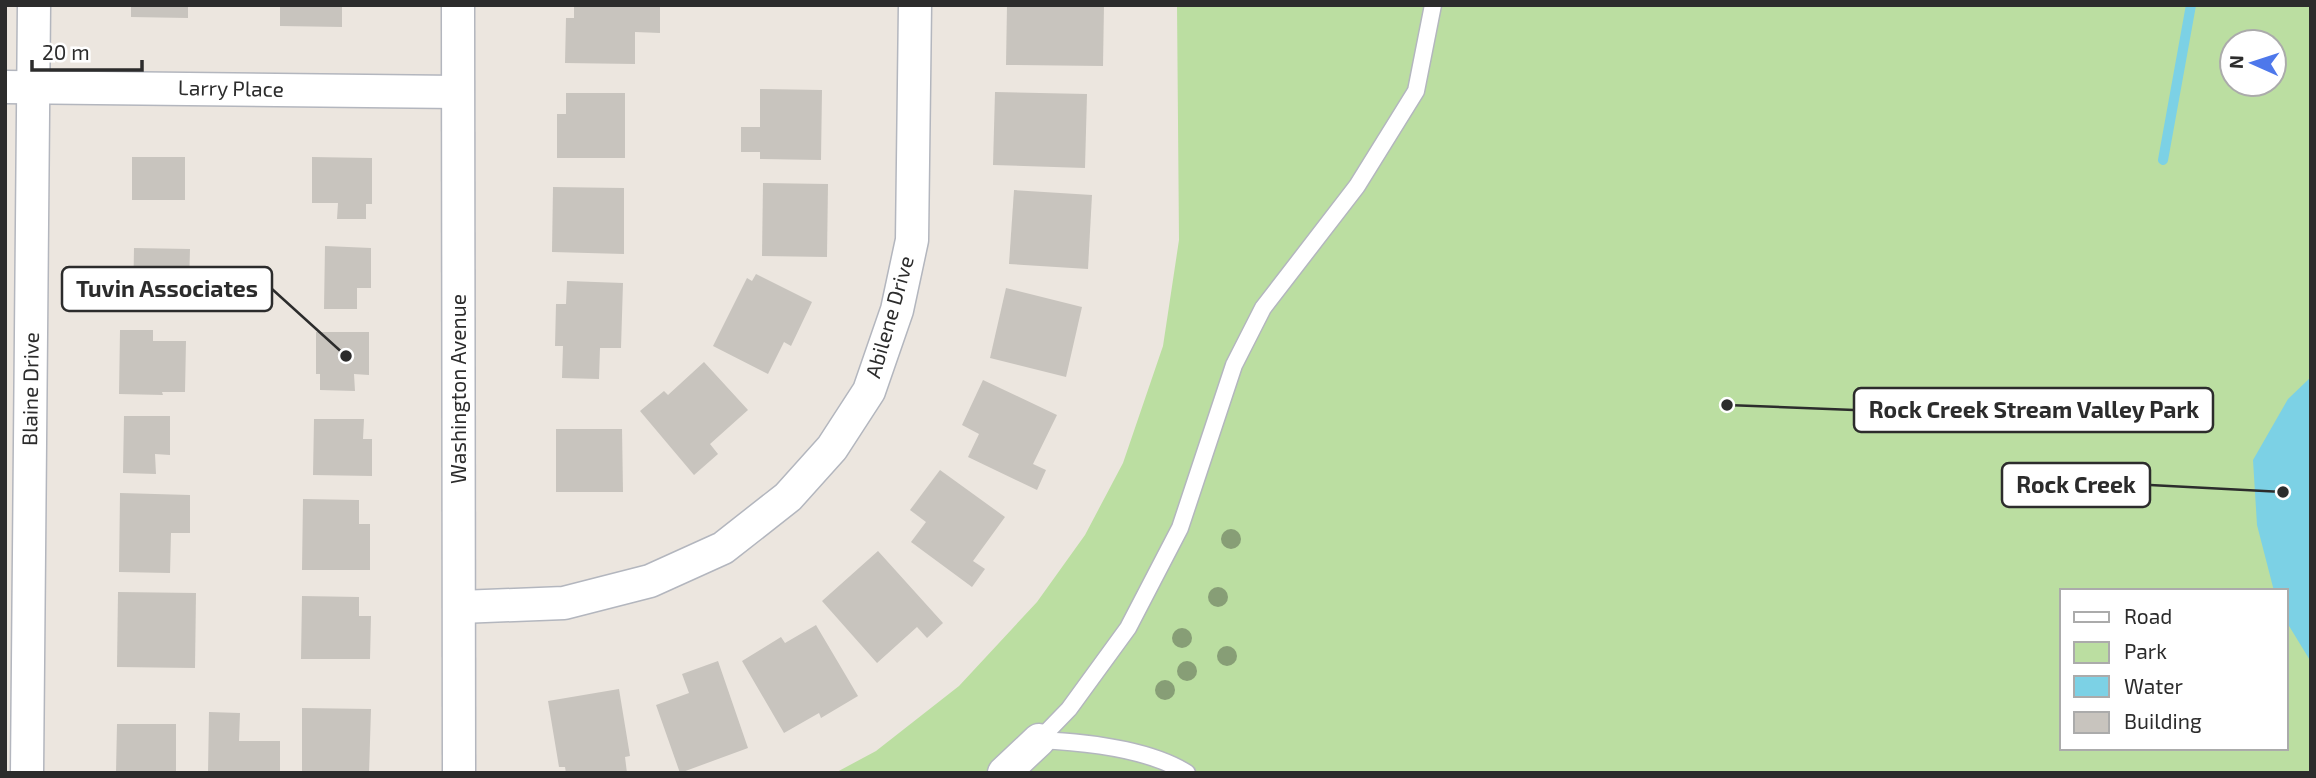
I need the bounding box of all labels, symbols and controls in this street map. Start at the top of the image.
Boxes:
scale bar [32,28,142,72]
north arrow [2218,28,2288,98]
text: 20 m [42,39,90,64]
text: N [2224,55,2247,70]
street label: Larry Place [178,74,284,101]
street label: Abilene Drive [859,253,918,380]
callout: Tuvin Associates [62,267,272,311]
text: Tuvin Associates [76,274,258,302]
street label: Washington Avenue [445,294,470,484]
street label: Blaine Drive [16,332,43,446]
callout: Rock Creek Stream Valley Park [1854,388,2213,432]
text: Rock Creek Stream Valley Park [1869,395,2199,423]
callout: Rock Creek [2002,463,2150,507]
text: Rock Creek [2016,470,2136,498]
legend [2060,589,2288,750]
text: Road [2124,603,2172,628]
text: Park [2124,638,2167,663]
text: Water [2124,673,2183,698]
text: Building [2124,708,2202,733]

